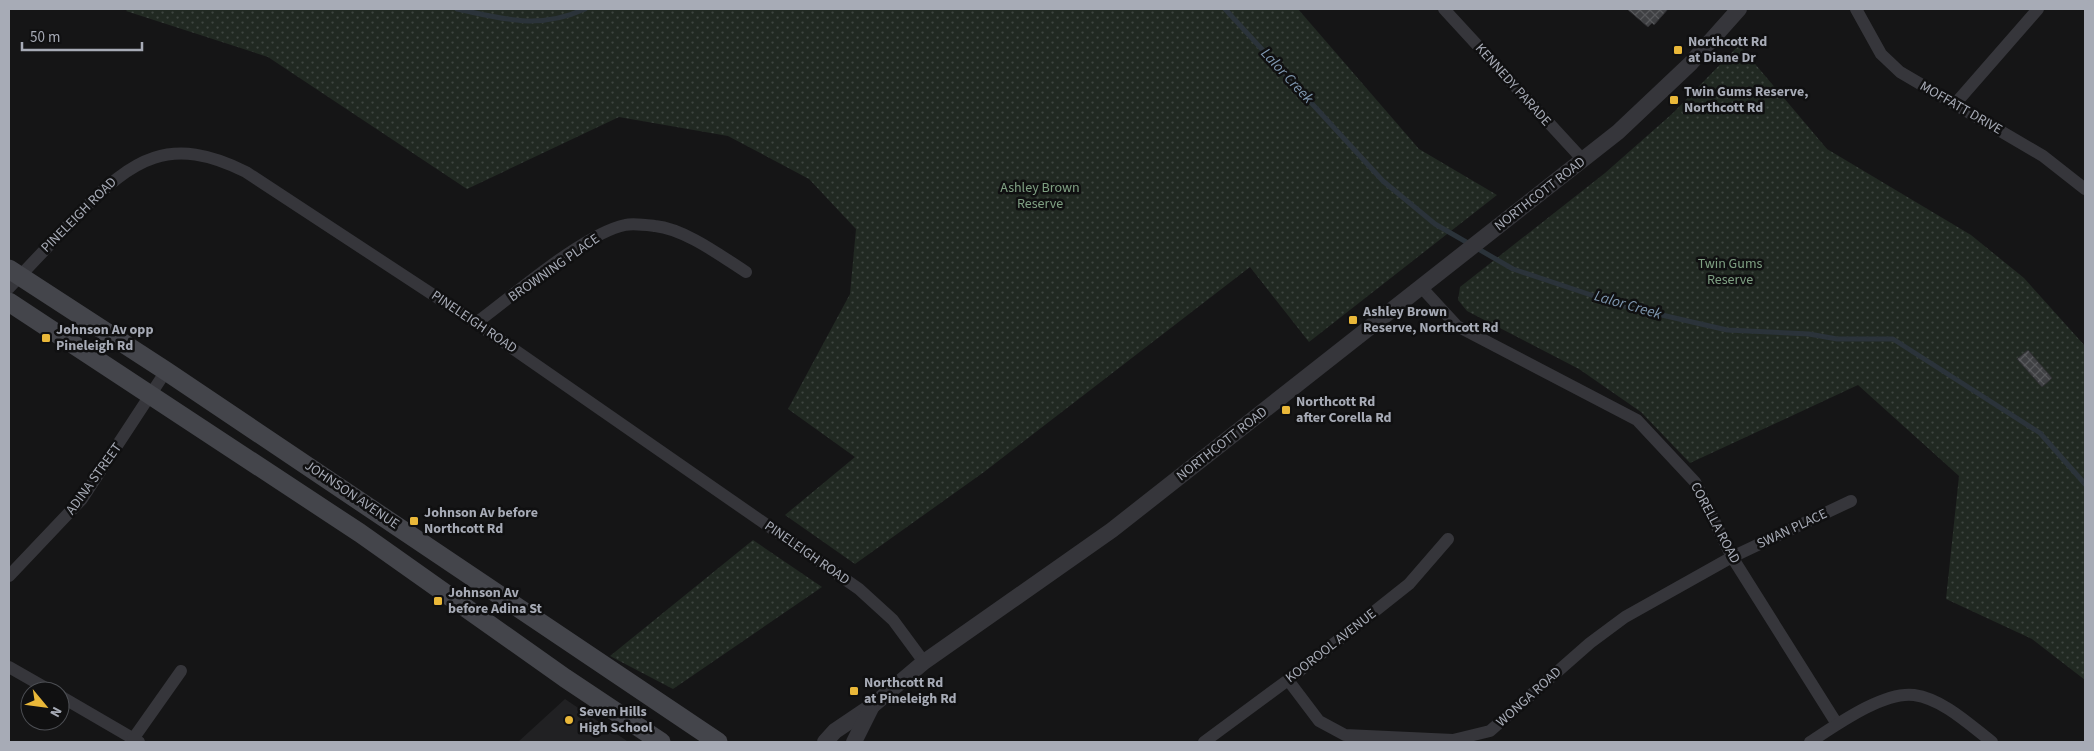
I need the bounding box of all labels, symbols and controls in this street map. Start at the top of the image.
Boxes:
scale bar [22,20,142,52]
text: 50 m [30,27,60,48]
place label: Northcott Rd at Diane Dr [1688,32,1767,68]
street label: KENNEDY PARADE [1470,39,1556,131]
water label: Lalor Creek [1256,44,1319,109]
marker: Northcott Rd at Diane Dr [1672,44,1684,56]
street label: MOFFATT DRIVE [1916,76,2006,140]
place label: Twin Gums Reserve, Northcott Rd [1684,82,1808,118]
marker: Twin Gums Reserve, Northcott Rd [1668,94,1680,106]
street label: NORTHCOTT ROAD [1490,152,1590,236]
street label: PINELEIGH ROAD [37,173,121,257]
park label: Ashley Brown Reserve [1000,178,1080,214]
street label: BROWNING PLACE [504,229,604,307]
park label: Twin Gums Reserve [1698,254,1762,290]
water label: Lalor Creek [1592,285,1665,325]
street label: PINELEIGH ROAD [427,286,521,358]
place label: Ashley Brown Reserve, Northcott Rd [1362,302,1499,338]
marker: Ashley Brown Reserve, Northcott Rd [1347,314,1359,326]
place label: Johnson Av opp Pineleigh Rd [56,320,153,356]
marker: Johnson Av opp Pineleigh Rd [40,332,52,344]
place label: Northcott Rd after Corella Rd [1296,392,1392,428]
street label: NORTHCOTT ROAD [1172,402,1272,486]
marker: Northcott Rd after Corella Rd [1280,404,1292,416]
street label: ADINA STREET [61,439,127,519]
street label: JOHNSON AVENUE [301,456,403,534]
street label: CORELLA ROAD [1685,479,1745,567]
place label: Johnson Av before Northcott Rd [424,503,538,539]
street label: SWAN PLACE [1754,504,1830,554]
marker: Johnson Av before Northcott Rd [408,515,420,527]
street label: PINELEIGH ROAD [760,516,854,590]
place label: Johnson Av before Adina St [448,583,543,619]
marker: Johnson Av before Adina St [432,595,444,607]
street label: KOOROOL AVENUE [1281,604,1381,688]
street label: WONGA ROAD [1492,662,1566,732]
place label: Northcott Rd at Pineleigh Rd [864,673,957,709]
north arrow [20,681,70,731]
marker: Northcott Rd at Pineleigh Rd [848,685,860,697]
place label: Seven Hills High School [579,702,652,738]
text: N [44,703,66,721]
marker: Seven Hills High School [563,714,575,726]

